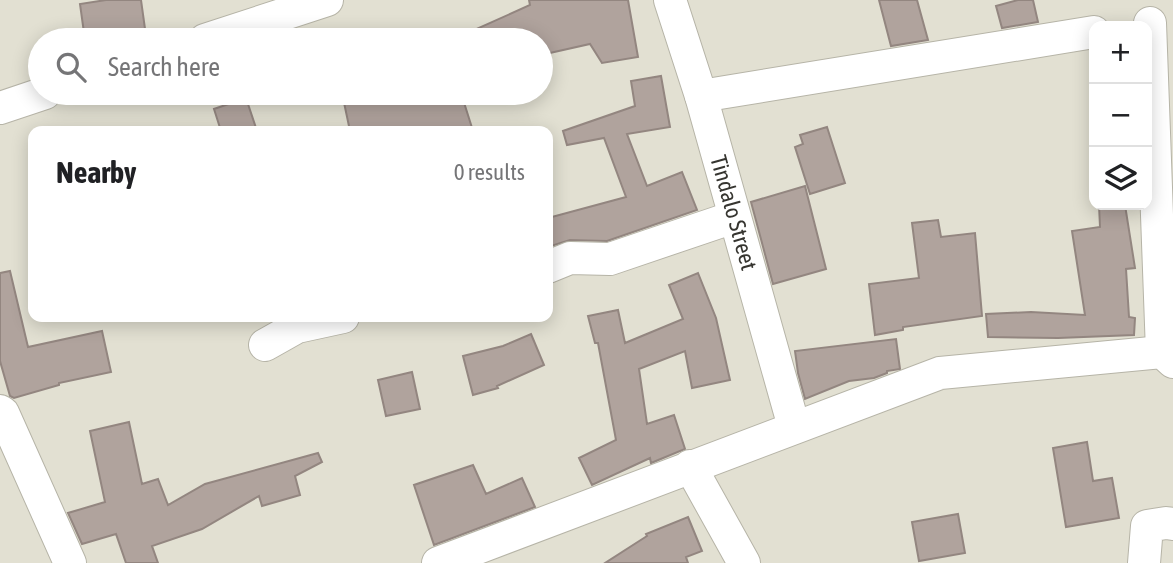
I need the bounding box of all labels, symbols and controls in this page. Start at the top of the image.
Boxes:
map controls [1089,21,1152,210]
button: + [1089,21,1152,84]
search box [28,28,553,105]
icon: search [52,48,90,86]
text: Search here [108,52,220,82]
button: − [1089,84,1152,147]
button: layers [1089,147,1152,210]
street label: Tindalo Street [705,152,762,273]
text: Nearby [56,155,136,189]
text: 0 results [454,159,525,185]

